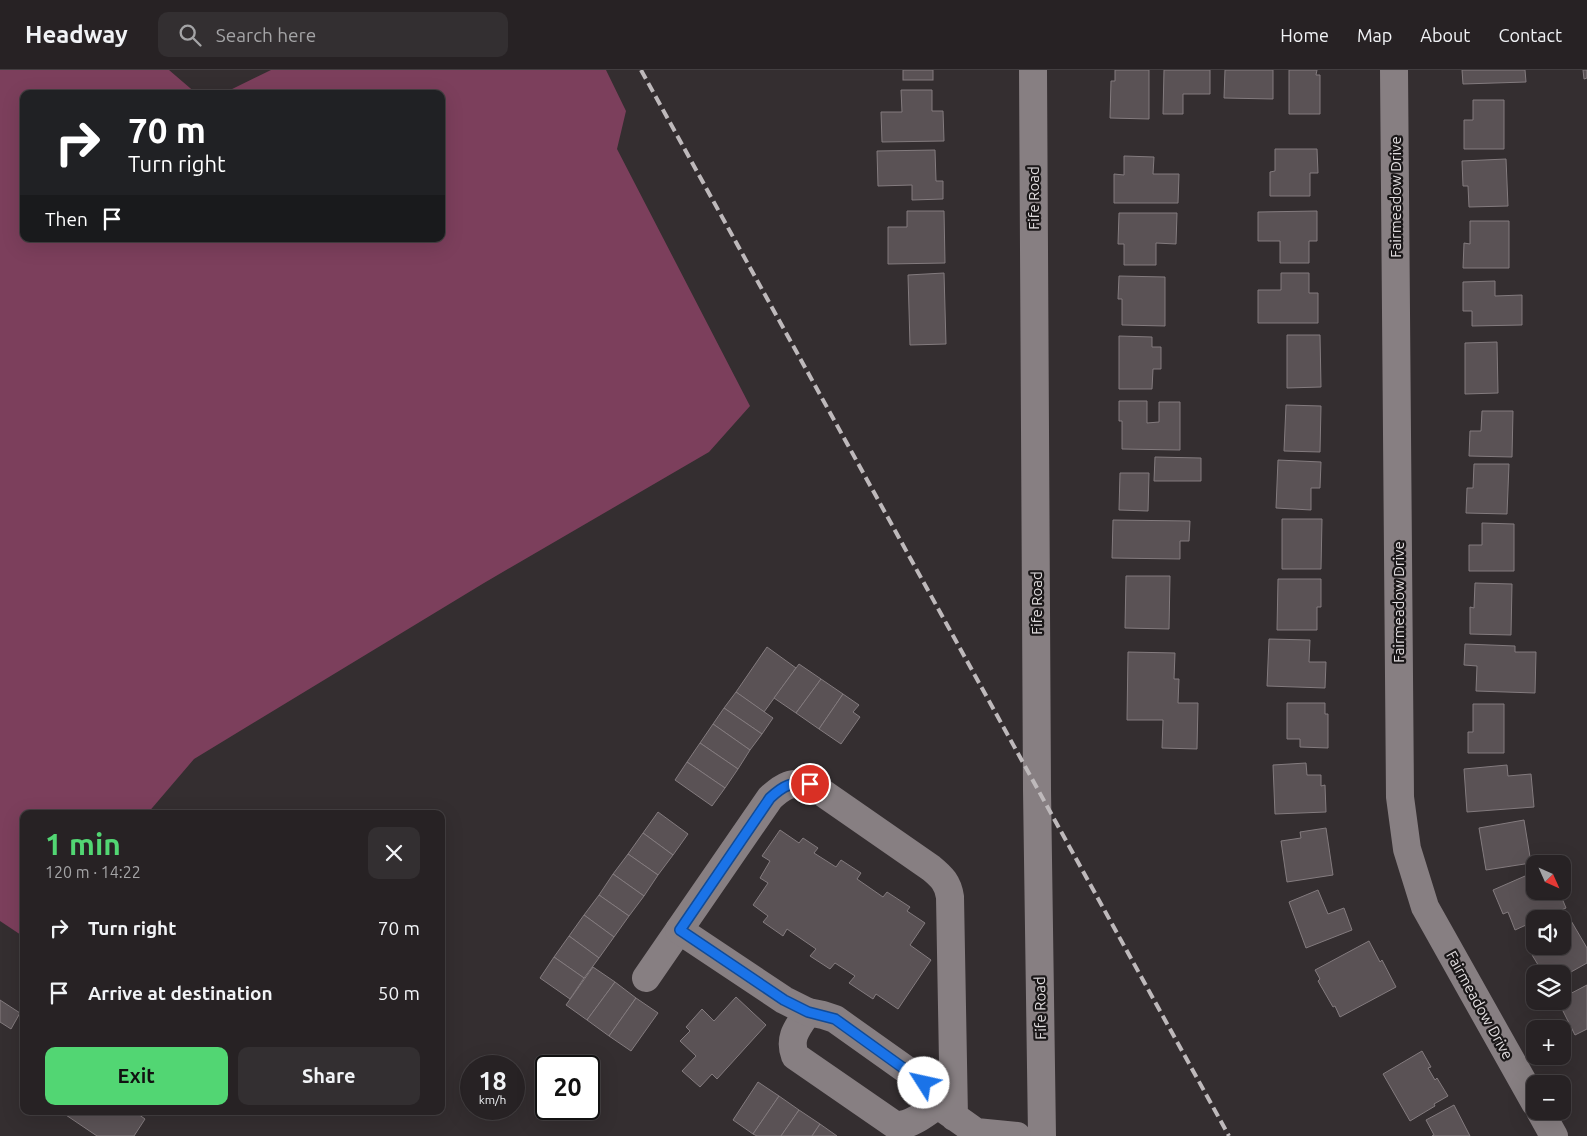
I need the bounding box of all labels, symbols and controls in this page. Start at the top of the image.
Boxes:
search box [158,12,508,57]
text: Headway [25,21,128,48]
icon: search [176,21,204,49]
text: Search here [216,24,316,46]
text: Home [1280,25,1329,45]
text: Map [1357,25,1392,45]
text: About [1420,25,1470,45]
text: Contact [1498,25,1562,45]
icon: right [45,110,110,175]
text: 70 m [128,110,206,150]
street label: Fairmeadow Drive [1387,136,1404,258]
text: Turn right [128,151,226,176]
street label: Fife Road [1025,166,1042,230]
icon: arrive [98,205,126,233]
text: Then [45,208,88,230]
street label: Fairmeadow Drive [1390,541,1407,663]
street label: Fife Road [1028,571,1045,635]
pin [789,763,831,805]
icon: arrive [796,770,824,798]
text: 1 min [45,827,121,861]
button: close [368,827,420,879]
north arrow [1526,855,1571,900]
map controls [1526,855,1571,1120]
text: 120 m · 14:22 [45,863,141,881]
button: sound [1526,910,1571,955]
icon: right [45,914,73,942]
text: Turn right [88,917,176,939]
text: 70 m [378,917,420,939]
street label: Fairmeadow Drive [1443,948,1517,1062]
button: layers [1526,965,1571,1010]
street label: Fife Road [1031,976,1049,1040]
icon: arrive [45,979,73,1007]
text: Arrive at destination [88,982,273,1004]
text: 50 m [378,982,420,1004]
button: + [1526,1020,1571,1065]
button: Exit [45,1047,228,1105]
button: Share [238,1047,420,1105]
speed limit sign: 20 [535,1055,600,1120]
position arrow [897,1056,949,1108]
text: 18 [478,1067,507,1095]
button: − [1526,1075,1571,1120]
text: km/h [479,1093,506,1106]

